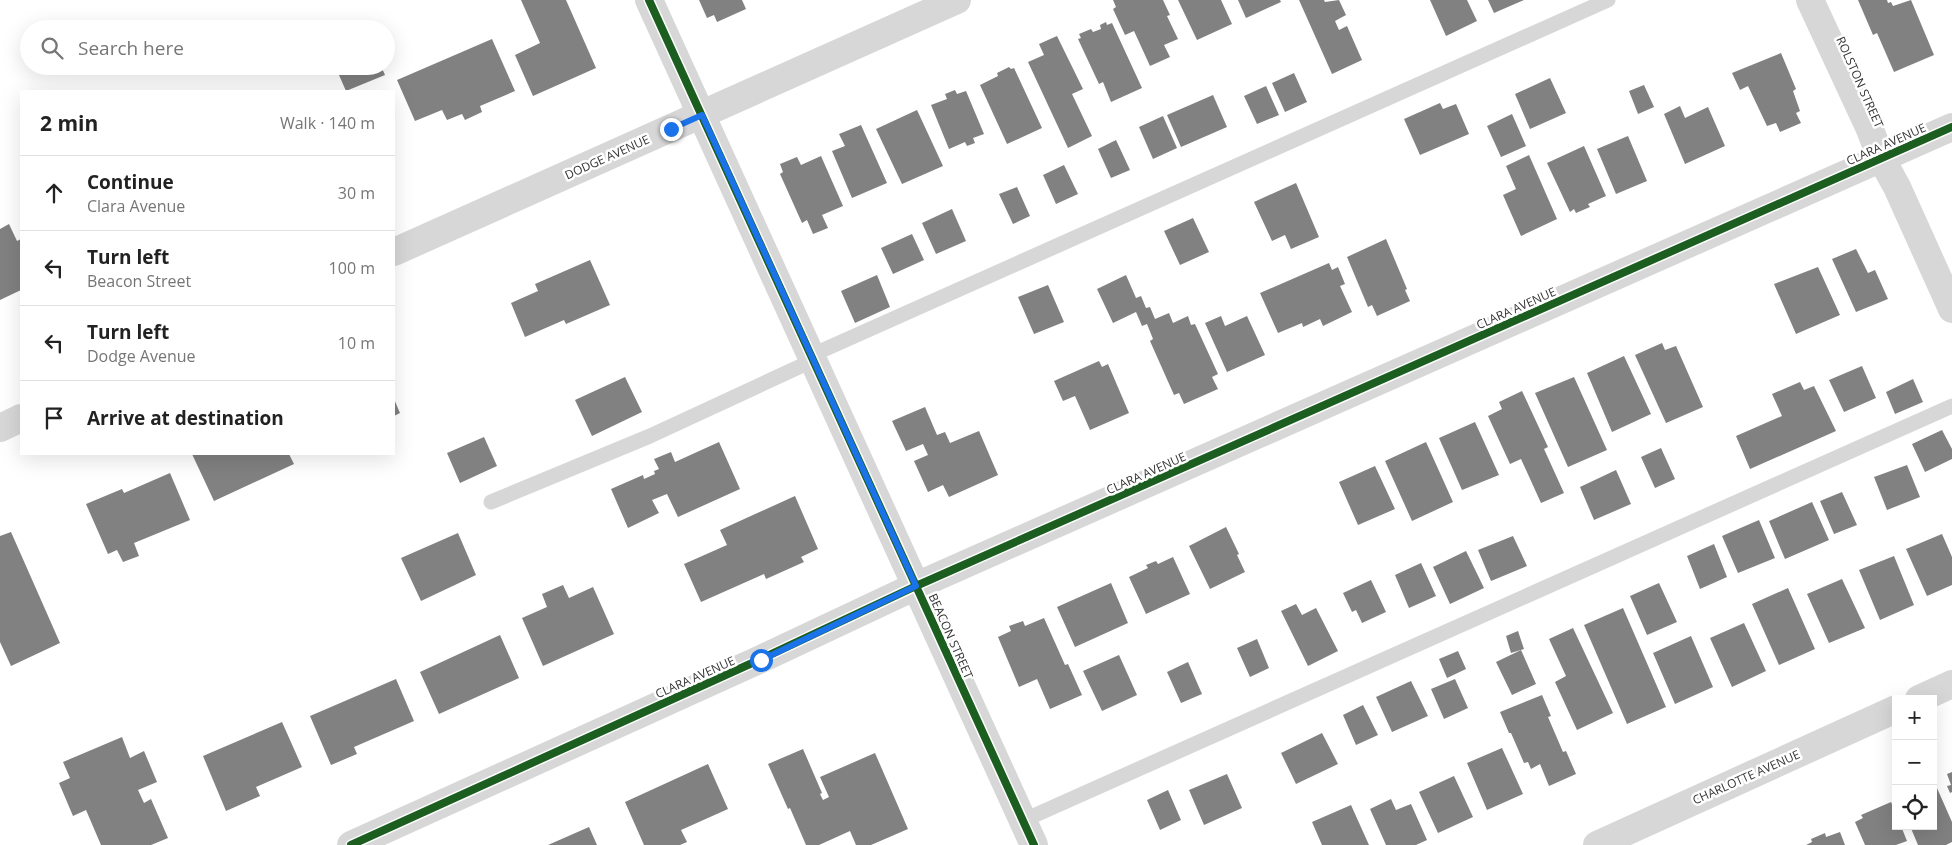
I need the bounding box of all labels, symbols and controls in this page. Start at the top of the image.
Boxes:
search box [20,20,395,75]
icon: search [38,34,66,62]
street label: ROLSTON STREET [1832,34,1888,131]
text: Search here [78,35,184,61]
text: 2 min [40,109,98,137]
text: Walk · 140 m [280,112,375,134]
route end [660,118,683,141]
street label: CLARA AVENUE [1844,119,1928,169]
street label: DODGE AVENUE [562,131,652,183]
text: Continue [87,169,174,195]
icon: ahead [40,179,68,207]
text: 30 m [338,182,375,204]
text: Clara Avenue [87,195,185,217]
text: Turn left [87,244,169,270]
icon: left [40,254,68,282]
text: 100 m [329,257,375,279]
text: Beacon Street [87,270,191,292]
street label: CLARA AVENUE [1474,283,1558,333]
text: Turn left [87,319,169,345]
icon: left [40,329,68,357]
text: 10 m [338,332,375,354]
text: Dodge Avenue [87,345,196,367]
icon: arrive [40,404,68,432]
text: Arrive at destination [87,405,284,431]
street label: CLARA AVENUE [1104,448,1188,498]
street label: BEACON STREET [925,591,978,682]
route start [750,649,773,672]
street label: CLARA AVENUE [653,652,737,702]
map controls [1892,695,1937,830]
button: + [1892,695,1937,740]
button: − [1892,740,1937,785]
street label: CHARLOTTE AVENUE [1690,746,1802,808]
button: locate [1892,785,1937,830]

